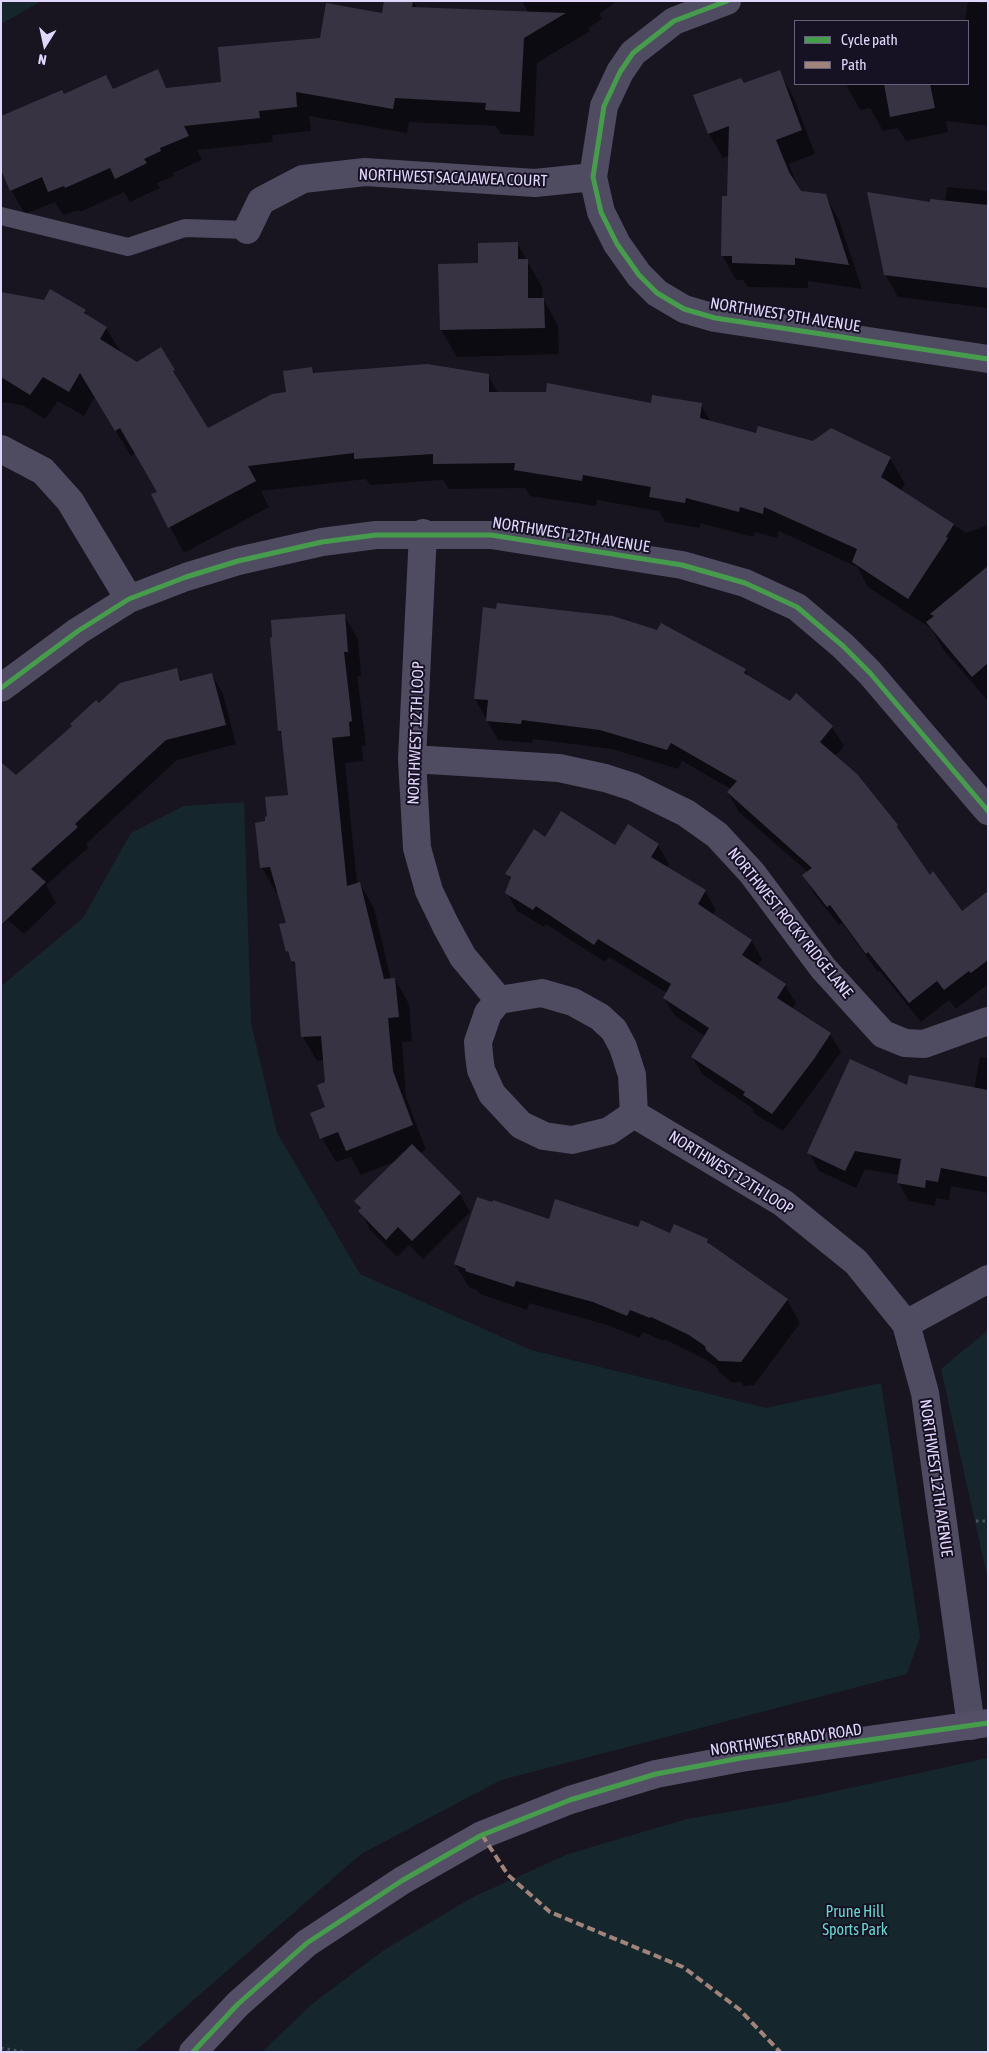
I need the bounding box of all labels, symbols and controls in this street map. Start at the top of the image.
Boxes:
north arrow [20,20,70,70]
legend [794,20,969,85]
text: Cycle path [841,31,898,48]
text: N [37,51,48,68]
text: Path [841,56,867,73]
street label: NORTHWEST SACAJAWEA COURT [358,165,548,191]
street label: NORTHWEST 9TH AVENUE [709,294,861,336]
street label: NORTHWEST 12TH AVENUE [491,513,651,557]
street label: NORTHWEST 12TH LOOP [404,661,428,805]
street label: NORTHWEST ROCKY RIDGE LANE [723,844,857,1002]
street label: NORTHWEST 12TH LOOP [665,1127,797,1219]
street label: NORTHWEST 12TH AVENUE [915,1398,957,1558]
street label: NORTHWEST BRADY ROAD [709,1720,863,1760]
park label: Prune Hill Sports Park [822,1902,888,1940]

